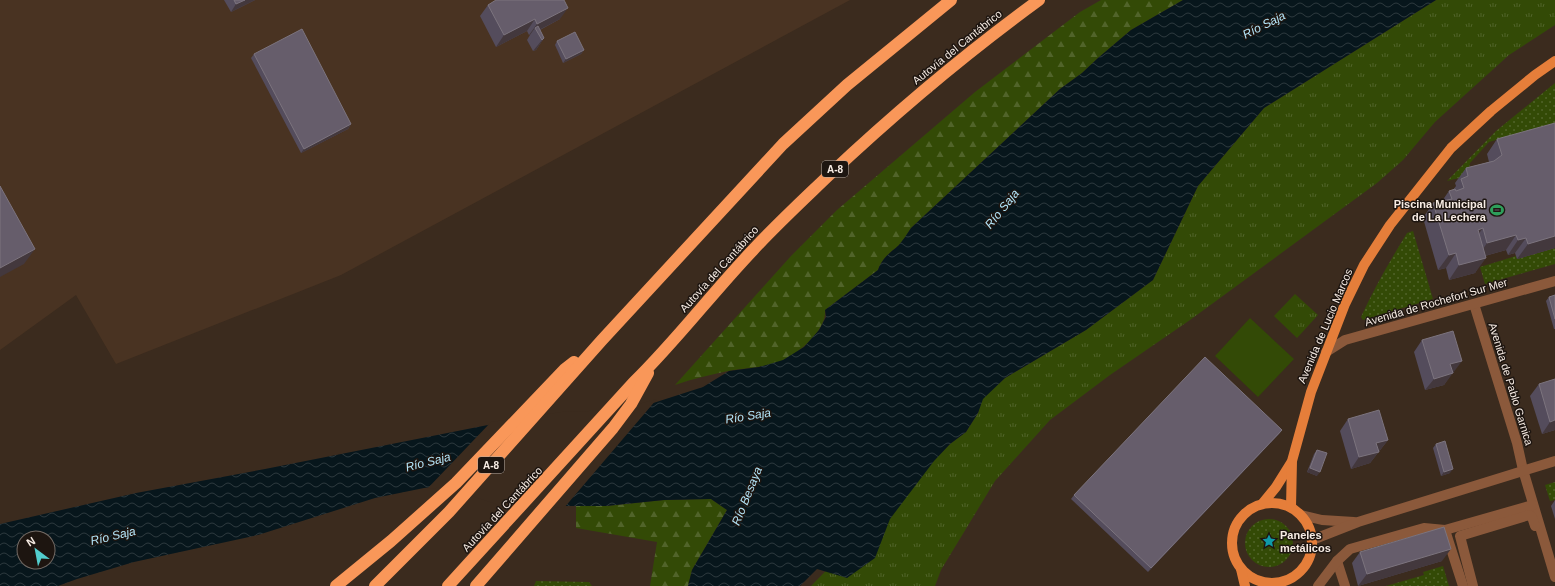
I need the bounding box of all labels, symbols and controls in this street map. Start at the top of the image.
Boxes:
street label: Autovía del Cantábrico [910,7,1004,87]
water label: Río Saja [1240,8,1288,42]
road number: A-8 [822,161,848,177]
water label: Río Saja [982,186,1022,231]
place label: Piscina Municipal de La Lechera [1394,198,1487,223]
sports icon: Piscina Municipal de La Lechera [1489,202,1505,218]
street label: Autovía del Cantábrico [677,224,761,314]
street label: Avenida de Lucio Marcos [1295,266,1355,385]
street label: Avenida de Rochefort Sur Mer [1363,276,1509,328]
street label: Avenida de Pablo Garnica [1487,321,1536,448]
water label: Río Saja [724,405,772,427]
water label: Río Saja [404,450,452,474]
road number: A-8 [478,457,504,473]
street label: Autovía del Cantábrico [460,464,544,554]
water label: Río Besaya [729,464,765,527]
water label: Río Saja [89,524,137,548]
place label: Paneles metálicos [1280,529,1331,554]
north arrow [16,530,56,570]
place icon: Paneles metálicos [1261,533,1277,549]
text: N [24,534,37,549]

